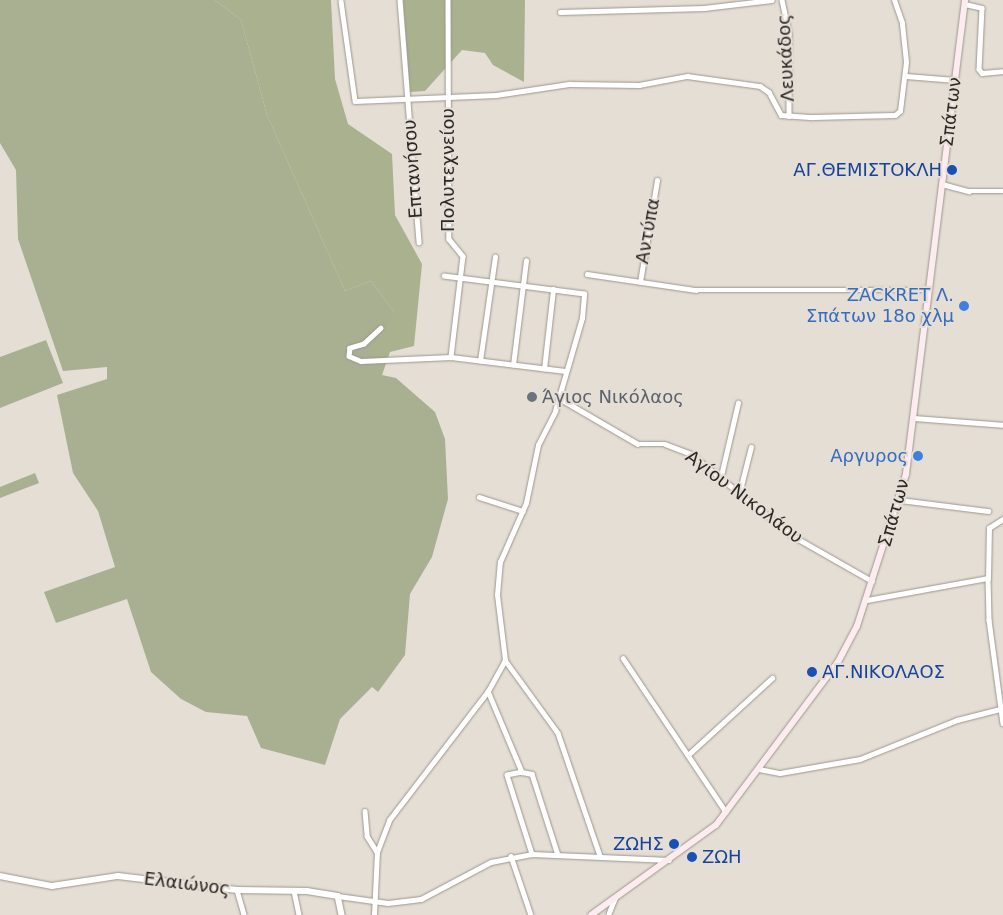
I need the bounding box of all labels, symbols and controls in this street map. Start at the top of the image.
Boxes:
street label: Λευκάδος [773,14,799,102]
street label: Σπάτων [936,76,966,148]
street label: Πολυτεχνείου [437,108,459,232]
street label: Επτανήσου [399,119,427,219]
place label: ΑΓ.ΘΕΜΙΣΤΟΚΛΗ [793,159,942,181]
marker: ΑΓ.ΘΕΜΙΣΤΟΚΛΗ [946,164,958,176]
street label: Αντύπα [632,196,664,266]
place label: ZACKRET Λ. Σπάτων 18ο χλμ [806,285,954,328]
marker: ZACKRET Λ. Σπάτων 18ο χλμ [958,300,970,312]
place label: Άγιος Νικόλαος [542,386,684,408]
marker: Άγιος Νικόλαος [526,391,538,403]
place label: Αργυρος [830,445,908,467]
street label: Αγίου Νικολάου [681,446,807,548]
marker: Αργυρος [912,450,924,462]
street label: Σπάτων [874,476,914,550]
place label: ΑΓ.ΝΙΚΟΛΑΟΣ [822,661,945,683]
marker: ΑΓ.ΝΙΚΟΛΑΟΣ [806,666,818,678]
place label: ΖΩΗΣ [613,833,664,855]
marker: ΖΩΗΣ [668,838,680,850]
place label: ΖΩΗ [702,846,742,868]
marker: ΖΩΗ [686,851,698,863]
street label: Ελαιώνος [143,868,231,900]

